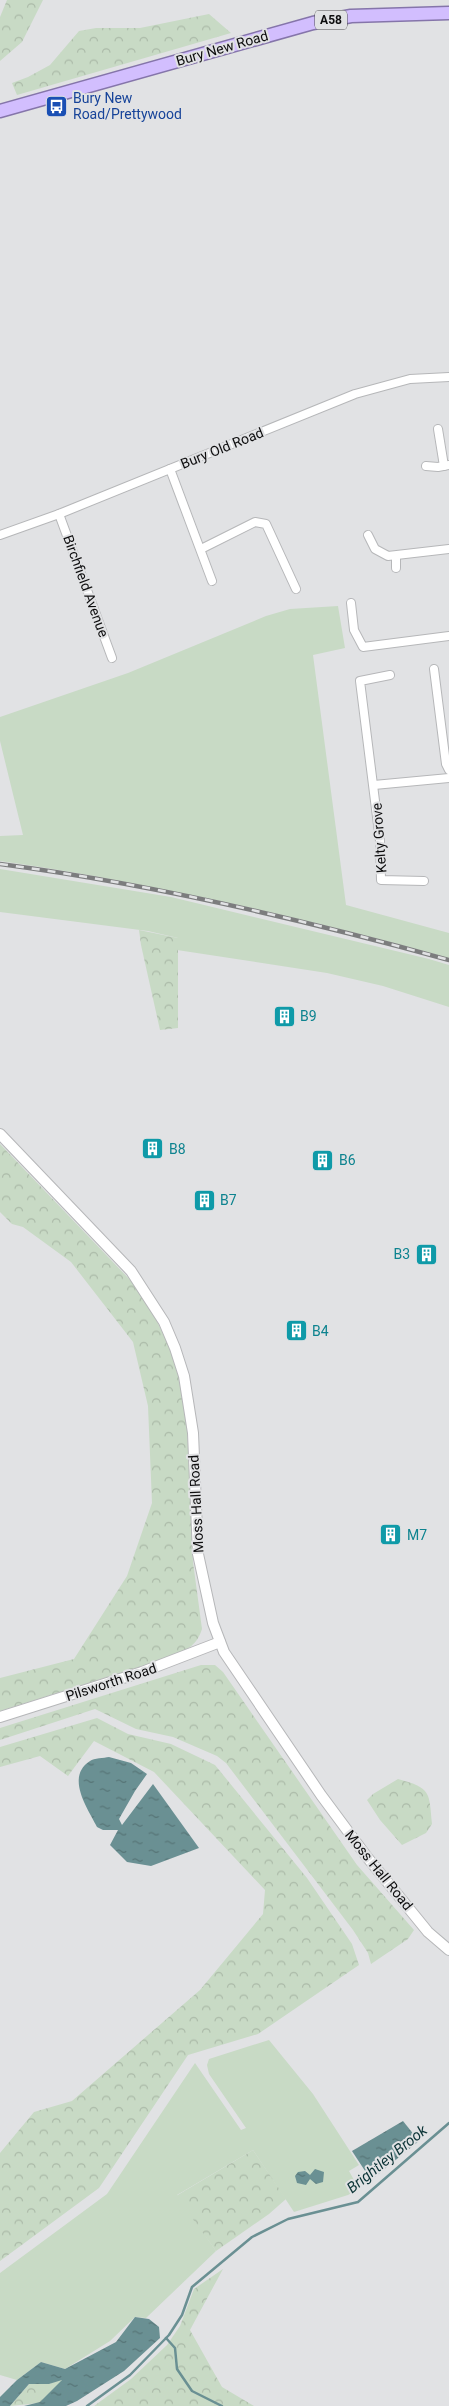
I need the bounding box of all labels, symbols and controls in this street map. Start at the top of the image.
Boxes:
road number: A58 [315,10,347,30]
street label: Bury New Road [174,27,270,69]
place label: Bury New Road/Prettywood [73,90,182,122]
bus stop icon: Bury New Road/Prettywood [45,94,69,118]
street label: Bury Old Road [178,424,266,472]
street label: Birchfield Avenue [60,533,112,639]
street label: Kelty Grove [369,802,389,874]
building icon: B9 [272,1004,296,1028]
place label: B9 [300,1008,317,1024]
building icon: B8 [141,1137,165,1161]
place label: B8 [169,1141,186,1157]
building icon: B6 [311,1148,335,1172]
place label: B6 [339,1152,356,1168]
building icon: B7 [192,1188,216,1212]
place label: B7 [220,1192,237,1208]
building icon: B3 [414,1242,438,1266]
place label: B3 [393,1246,410,1262]
building icon: B4 [284,1319,308,1343]
place label: B4 [312,1323,329,1339]
street label: Moss Hall Road [185,1455,207,1553]
building icon: M7 [379,1523,403,1547]
place label: M7 [407,1527,427,1543]
street label: Pilsworth Road [64,1660,158,1704]
street label: Moss Hall Road [342,1827,416,1913]
water label: Brightley Brook [343,2121,431,2197]

